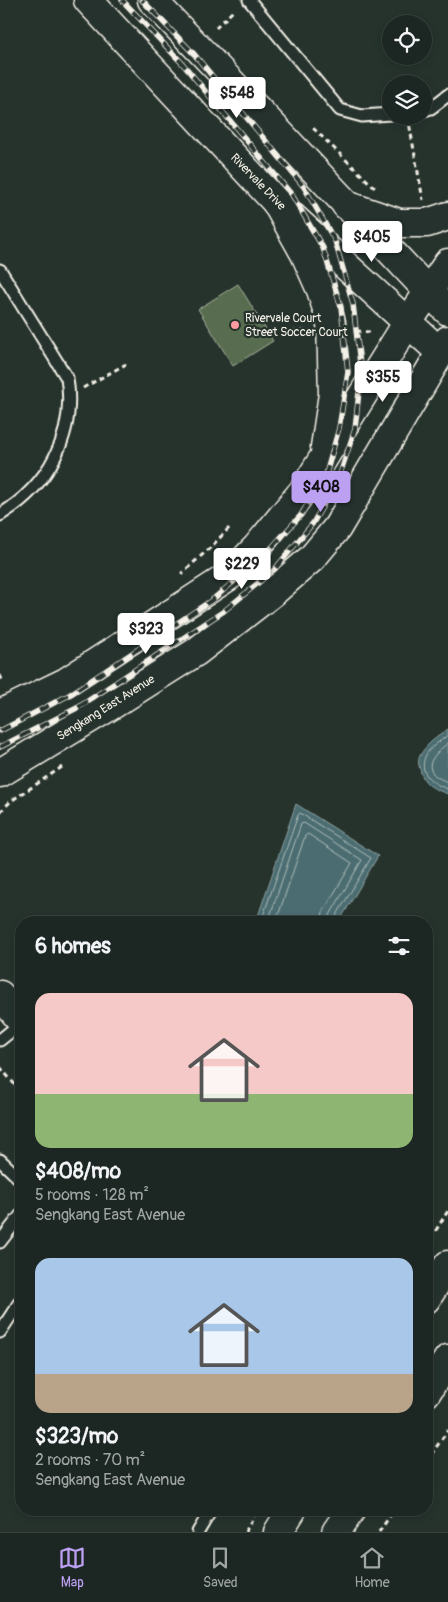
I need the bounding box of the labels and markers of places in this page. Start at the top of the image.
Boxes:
pin: $548 [207,76,267,119]
pin: $405 [342,220,402,263]
place label: Rivervale Court Street Soccer Court [245,311,348,340]
marker: Rivervale Court Street Soccer Court [229,319,241,331]
pin: $355 [353,360,413,403]
pin: $408 [291,470,351,513]
pin: $229 [212,548,272,590]
pin: $323 [116,612,176,655]

